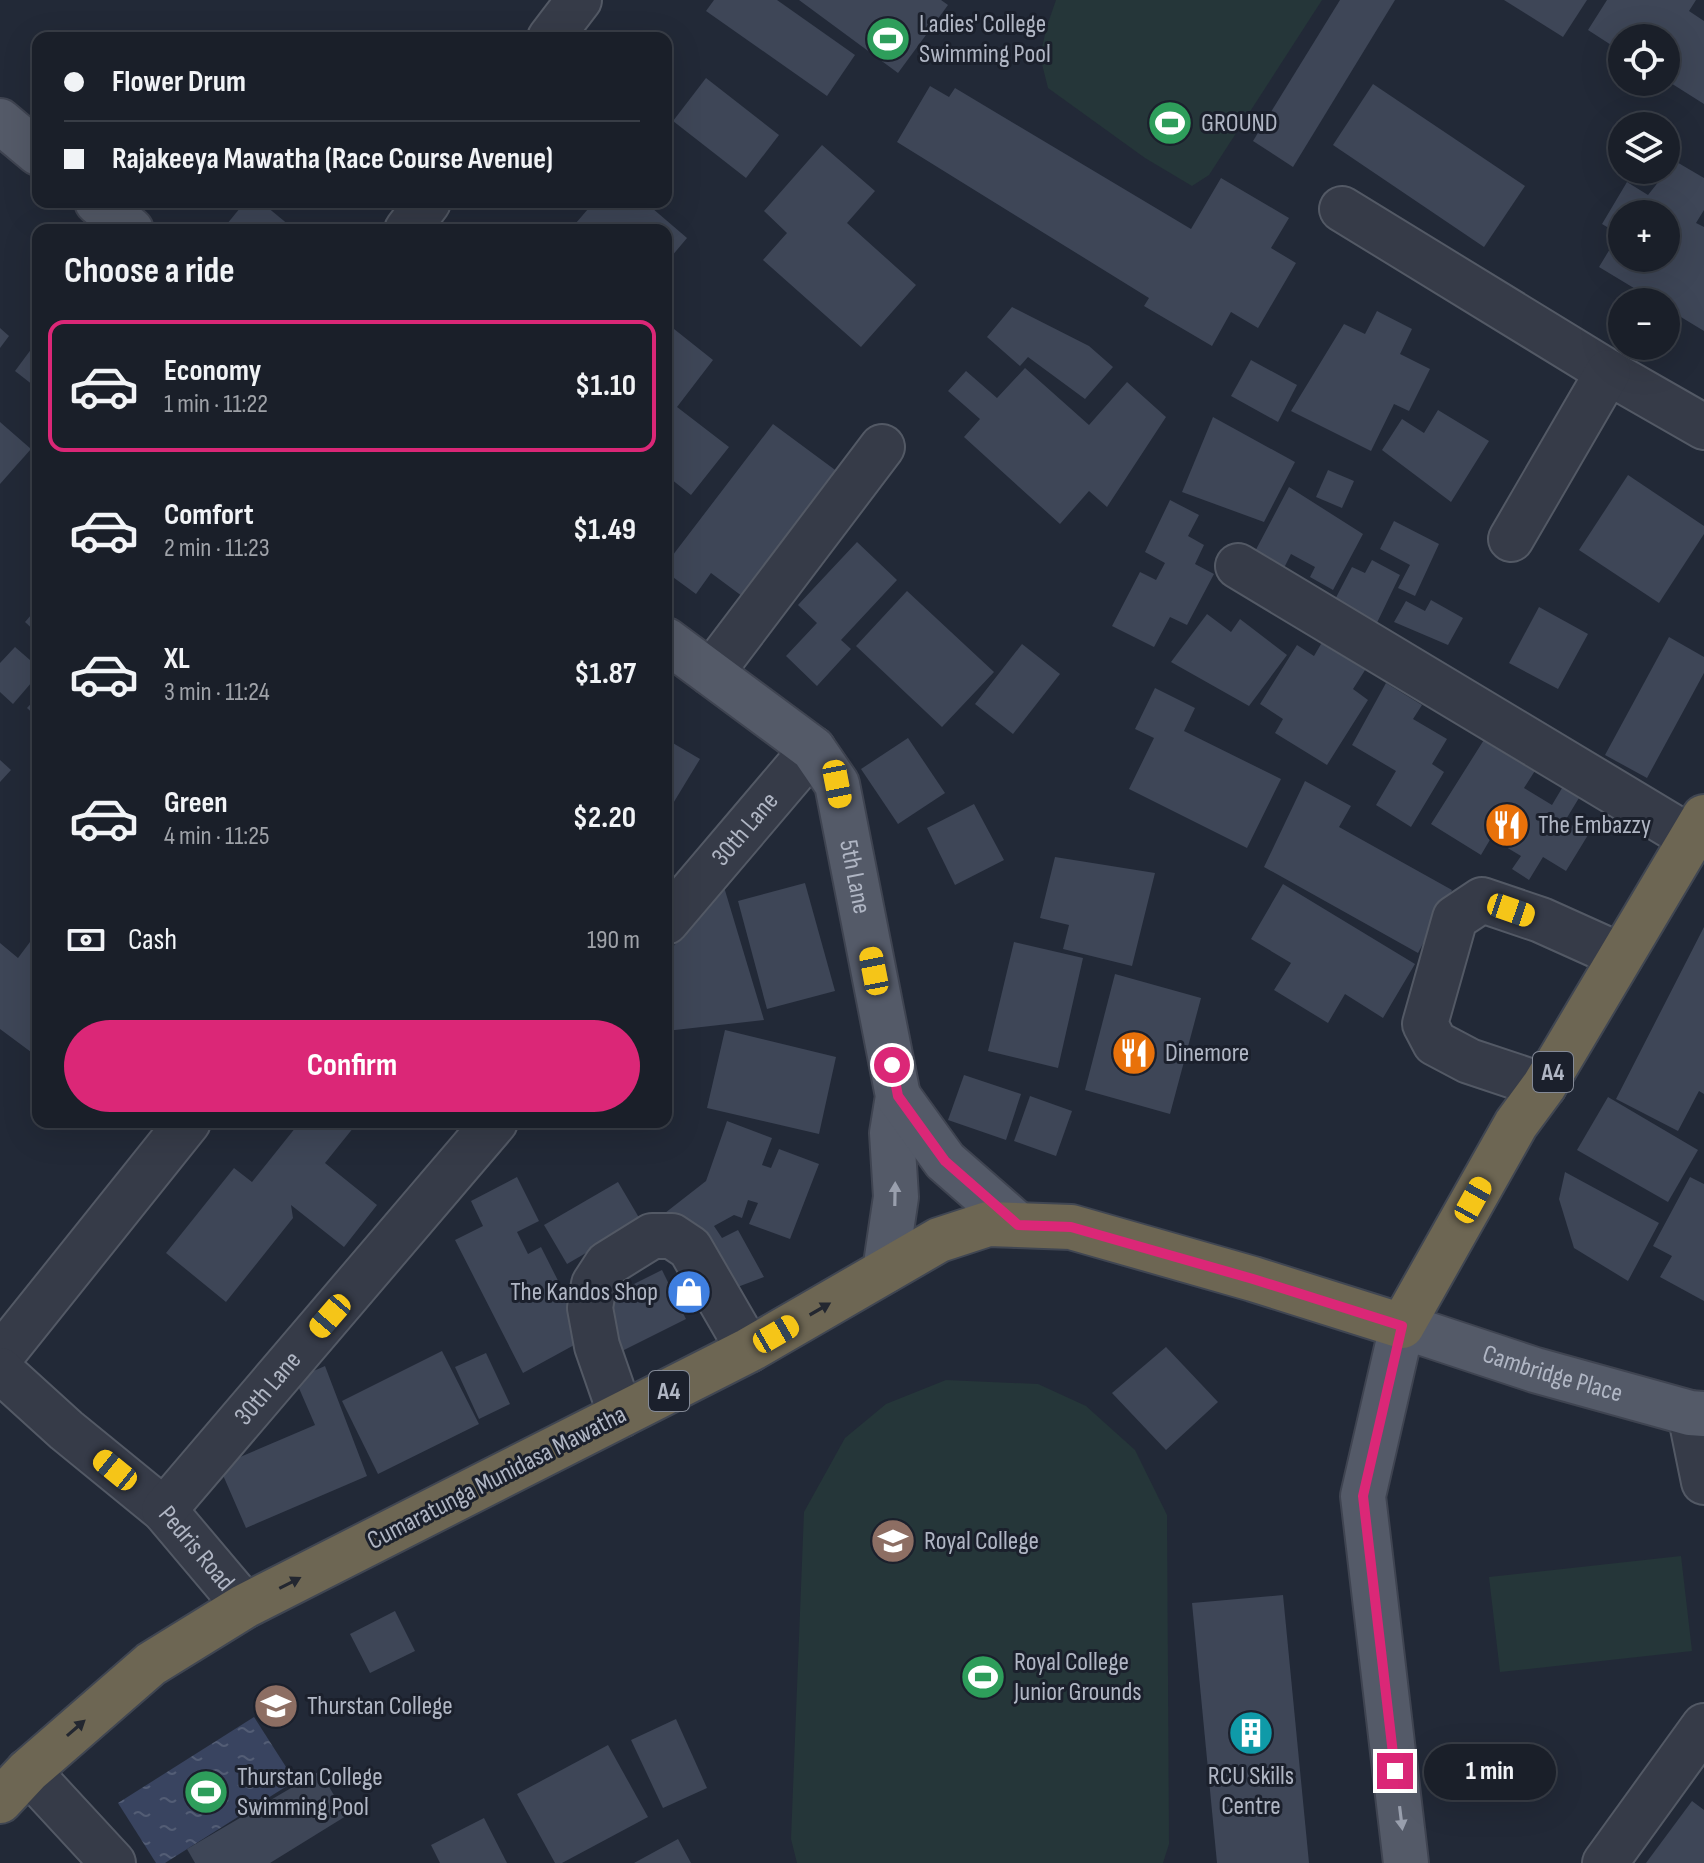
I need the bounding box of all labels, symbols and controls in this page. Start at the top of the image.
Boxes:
place label: Ladies' College Swimming Pool [919,9,1051,70]
sports icon: Ladies' College Swimming Pool [864,15,912,63]
map controls [1608,24,1680,360]
button: locate [1608,24,1680,96]
text: Flower Drum [112,64,246,100]
sports icon: GROUND [1146,99,1194,147]
place label: GROUND [1201,108,1278,139]
button: layers [1608,112,1680,184]
text: Rajakeeya Mawatha (Race Course Avenue) [112,141,553,177]
button: + [1608,200,1680,272]
text: Choose a ride [64,250,235,293]
button: − [1608,288,1680,360]
icon: car [68,350,140,422]
text: Economy [164,353,261,389]
text: $1.10 [575,368,636,404]
text: 1 min · 11:22 [164,389,268,420]
icon: car [68,494,140,566]
text: Comfort [164,497,254,533]
text: $1.49 [573,512,636,548]
text: 2 min · 11:23 [164,533,270,564]
icon: car [68,638,140,710]
text: XL [164,641,190,677]
text: $1.87 [574,656,636,692]
text: 3 min · 11:24 [164,677,270,708]
car [821,758,853,810]
icon: car [68,782,140,854]
text: Green [164,785,228,821]
street label: 30th Lane [705,786,785,872]
text: $2.20 [573,800,636,836]
restaurant icon: The Embazzy [1483,801,1531,849]
place label: The Embazzy [1538,810,1651,841]
text: 4 min · 11:25 [164,821,269,852]
street label: 5th Lane [833,837,878,917]
car [1484,891,1538,929]
icon: cash [64,918,108,962]
text: Cash [128,922,177,958]
text: 190 m [587,925,640,956]
car [858,945,890,997]
button: Confirm [64,1020,640,1112]
restaurant icon: Dinemore [1110,1029,1158,1077]
place label: Dinemore [1165,1038,1249,1069]
route start [874,1047,910,1083]
road number: A4 [1533,1052,1573,1092]
car [1451,1173,1495,1227]
one-way arrow [888,1181,901,1206]
shop icon: The Kandos Shop [665,1268,713,1316]
place label: The Kandos Shop [510,1277,658,1308]
car [305,1290,355,1342]
one-way arrow [809,1302,831,1316]
car [749,1312,803,1356]
street label: Cambridge Place [1479,1338,1626,1409]
street label: 30th Lane [228,1345,308,1431]
road number: A4 [649,1371,689,1411]
street label: Cumaratunga Munidasa Mawatha [362,1399,632,1557]
car [89,1446,141,1494]
street label: Pedris Road [152,1500,241,1597]
school or university icon: Royal College [869,1517,917,1565]
place label: Royal College [924,1526,1039,1557]
one-way arrow [279,1576,302,1590]
place label: Royal College Junior Grounds [1013,1647,1142,1708]
sports icon: Royal College Junior Grounds [959,1653,1007,1701]
school or university icon: Thurstan College [252,1682,300,1730]
place label: Thurstan College [307,1691,453,1722]
building icon: RCU Skills Centre [1227,1709,1275,1757]
one-way arrow [67,1720,86,1738]
callout: 1 min [1423,1743,1555,1799]
route end [1377,1753,1413,1789]
text: 1 min [1466,1756,1514,1787]
place label: RCU Skills Centre [1208,1761,1294,1822]
place label: Thurstan College Swimming Pool [237,1762,383,1823]
sports icon: Thurstan College Swimming Pool [182,1768,230,1816]
one-way arrow [1394,1806,1407,1831]

